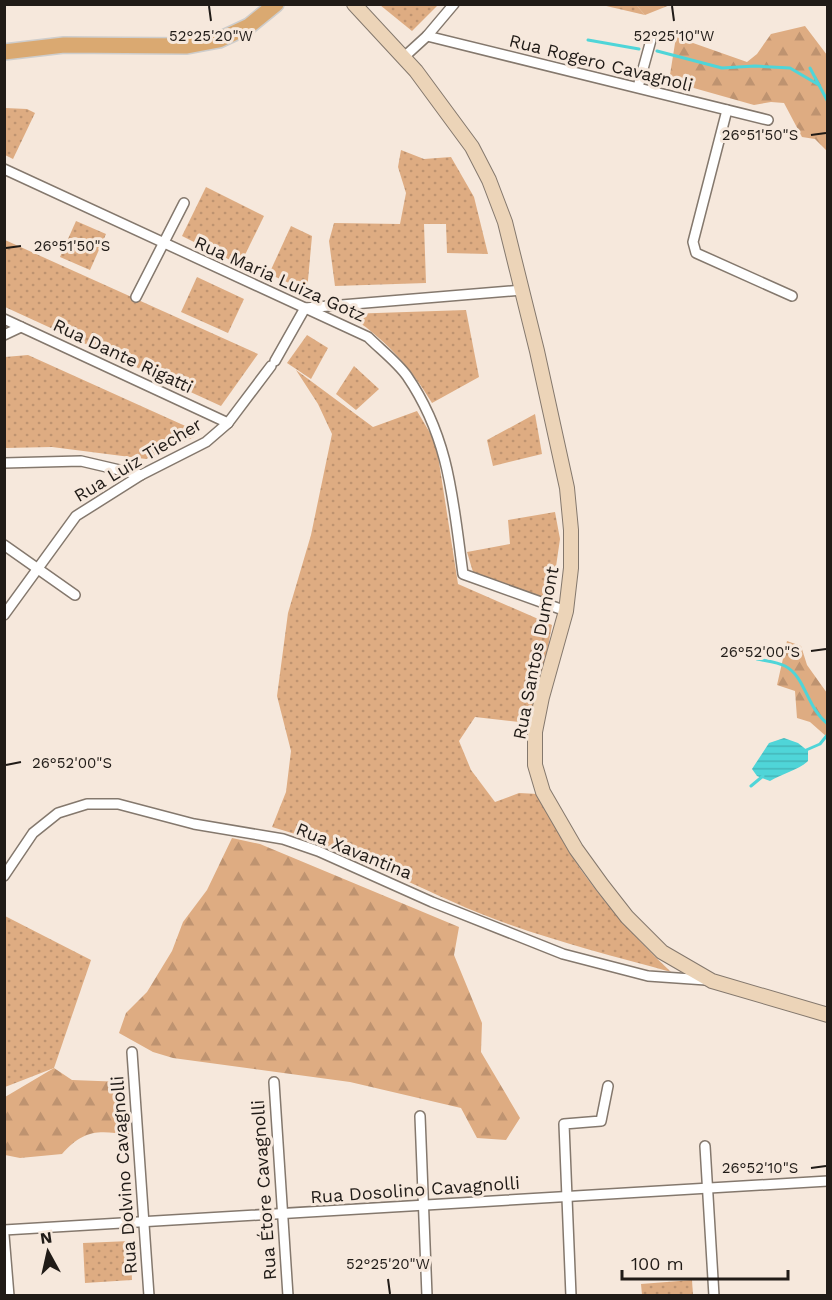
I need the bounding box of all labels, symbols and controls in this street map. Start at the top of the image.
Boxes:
text: 52°25'20"W [169,27,253,45]
text: 52°25'10"W [633,27,715,45]
street label: Rua Rogero Cavagnoli [507,30,695,96]
text: 26°51'50"S [722,126,798,144]
street label: Rua Maria Luiza Gotz [191,231,369,326]
text: 26°51'50"S [34,237,110,255]
street label: Rua Dante Rigatti [50,314,196,397]
street label: Rua Luiz Tiecher [70,413,205,506]
street label: Rua Santos Dumont [508,564,563,741]
text: 26°52'00"S [720,643,800,661]
text: 26°52'00"S [32,754,112,772]
street label: Rua Xavantina [293,818,415,883]
street label: Rua Dolvino Cavagnolli [106,1075,141,1275]
street label: Rua Étore Cavagnolli [247,1099,280,1281]
text: 26°52'10"S [722,1159,798,1177]
street label: Rua Dosolino Cavagnolli [309,1172,520,1207]
north arrow [18,1222,78,1282]
text: N [39,1227,53,1248]
scale bar [622,1243,788,1281]
text: 100 m [631,1253,684,1274]
text: 52°25'20"W [346,1255,430,1273]

